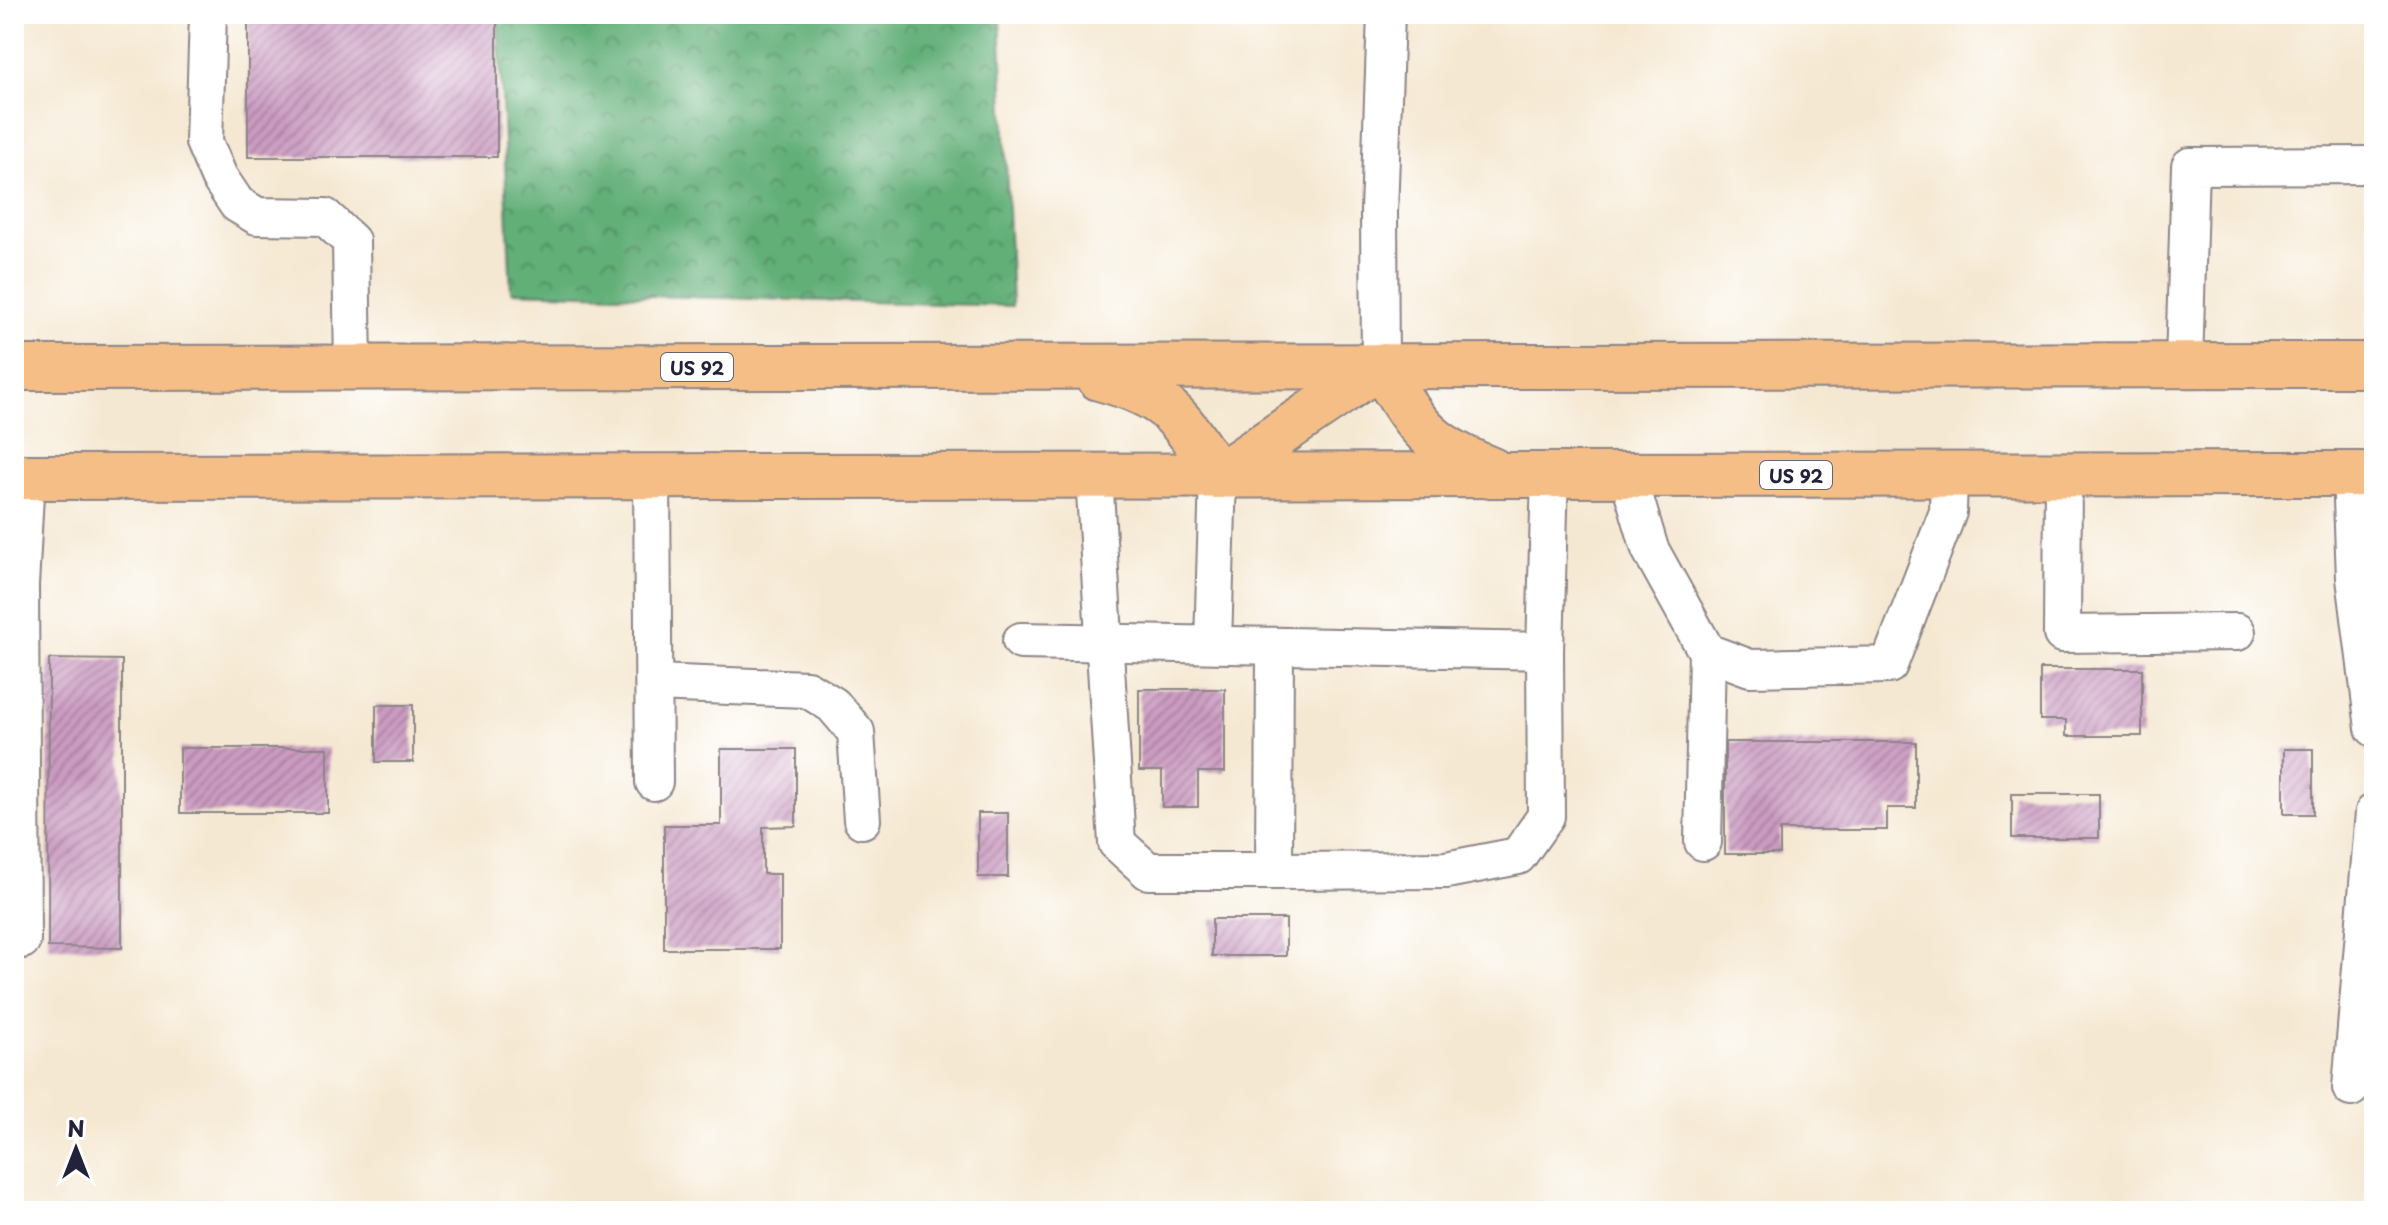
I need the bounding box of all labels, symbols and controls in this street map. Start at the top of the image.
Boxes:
road number: US 92 [661,353,733,381]
road number: US 92 [1760,461,1832,489]
north arrow [36,1109,116,1189]
text: N [67,1111,85,1144]

